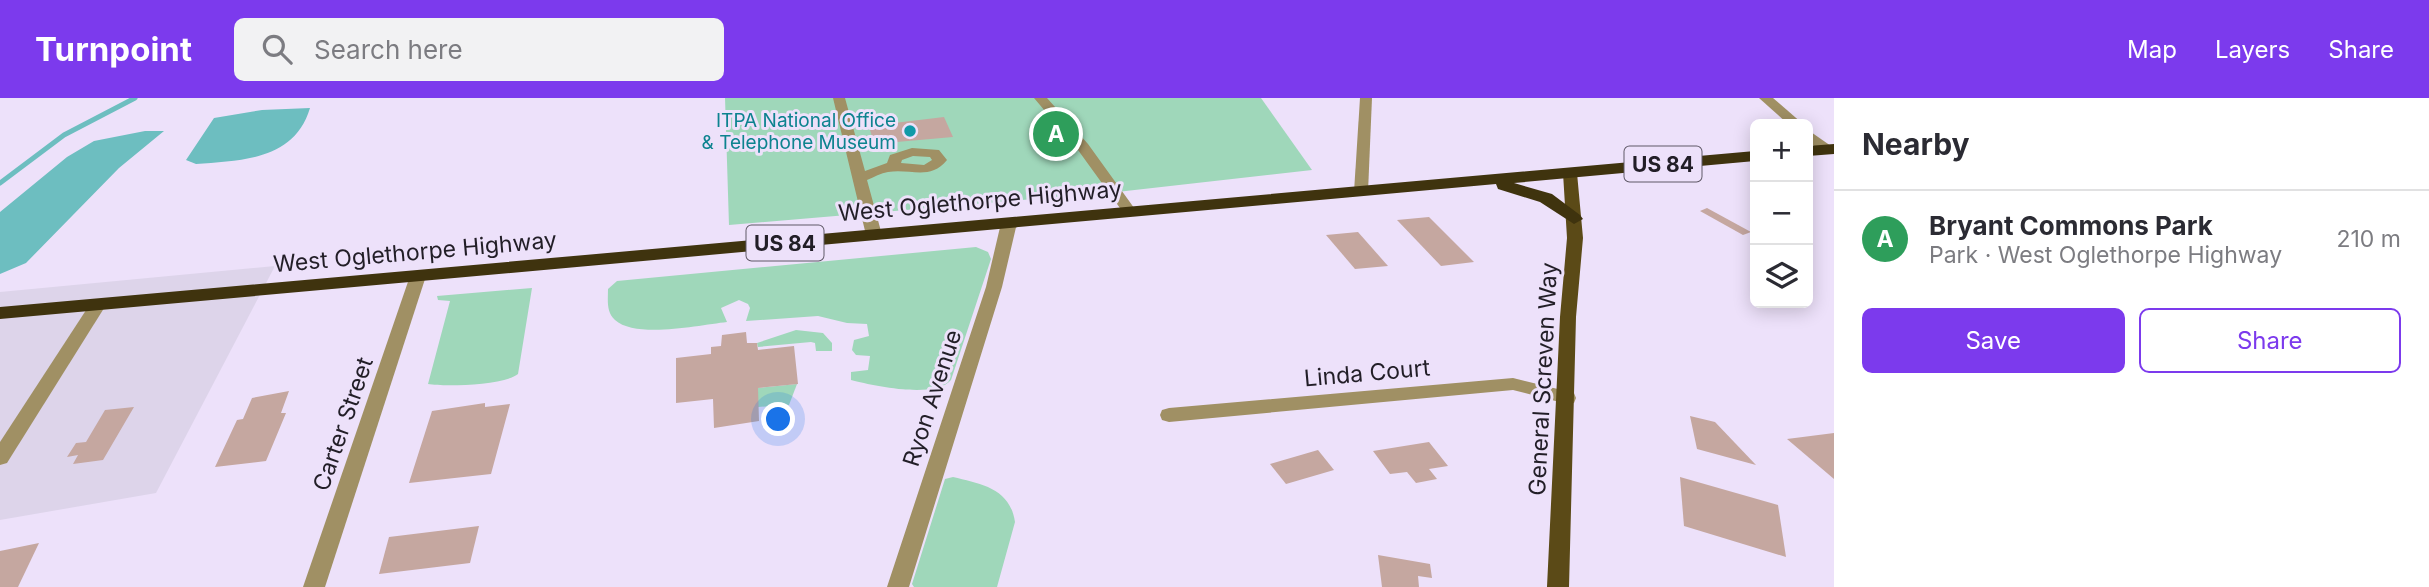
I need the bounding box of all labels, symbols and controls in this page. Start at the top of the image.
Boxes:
search box [234,18,724,81]
text: Turnpoint [35,29,192,69]
icon: search [258,30,296,68]
text: Search here [314,34,463,65]
text: Map [2127,35,2177,64]
text: Layers [2215,35,2290,64]
text: Share [2328,35,2394,64]
pin: A [1033,108,1079,160]
place label: ITPA National Office & Telephone Museum [702,109,896,154]
map controls [1750,119,1813,308]
button: + [1750,119,1813,182]
marker: ITPA National Office & Telephone Museum [902,123,918,139]
text: Nearby [1862,126,1970,162]
road number: US 84 [1624,146,1702,182]
street label: West Oglethorpe Highway [837,175,1123,227]
button: − [1750,182,1813,245]
text: Bryant Commons Park [1929,210,2213,241]
text: A [1876,225,1894,253]
text: 210 m [2336,225,2401,253]
street label: West Oglethorpe Highway [272,226,558,278]
road number: US 84 [746,226,824,260]
text: Park · West Oglethorpe Highway [1929,241,2282,269]
button: layers [1750,245,1813,308]
street label: General Screven Way [1523,262,1563,496]
button: Save [1862,308,2125,373]
button: Share [2139,308,2401,373]
street label: Ryon Avenue [897,326,967,470]
street label: Carter Street [307,353,379,495]
street label: Linda Court [1303,354,1432,392]
your location [761,402,795,436]

